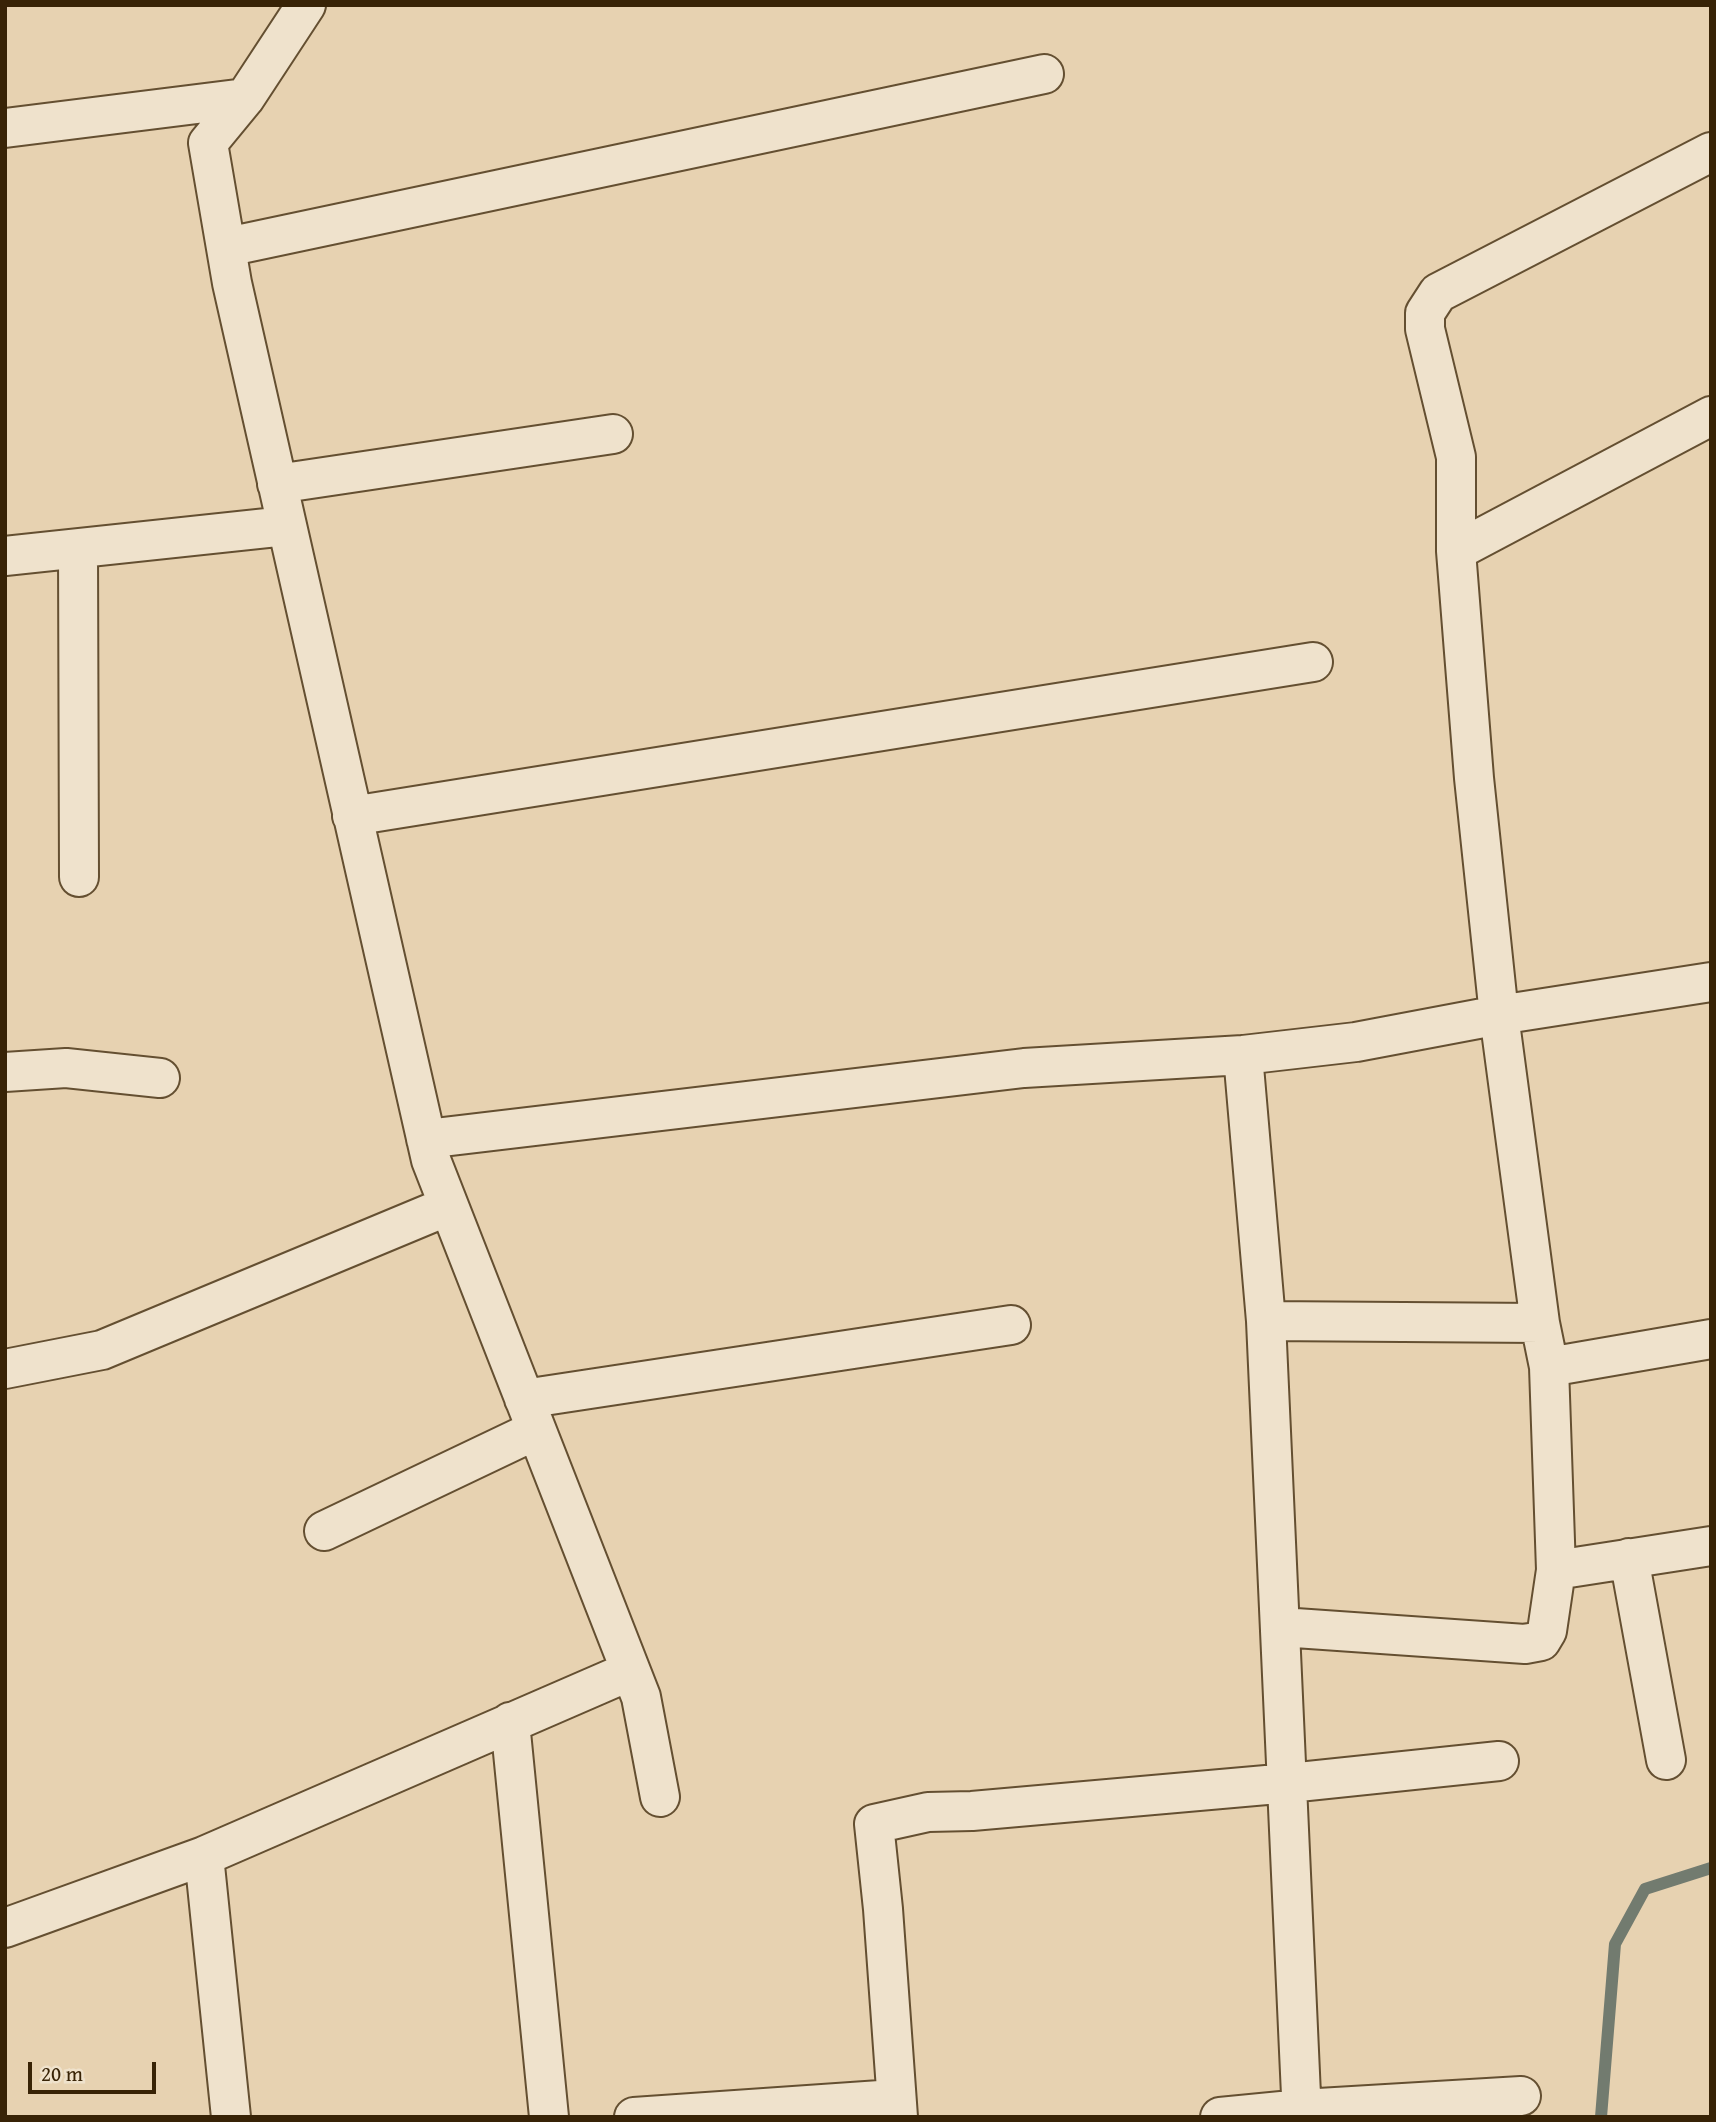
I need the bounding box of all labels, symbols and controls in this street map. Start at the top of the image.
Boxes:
scale bar [32,2048,159,2092]
text: 20 m [41,2058,83,2089]

